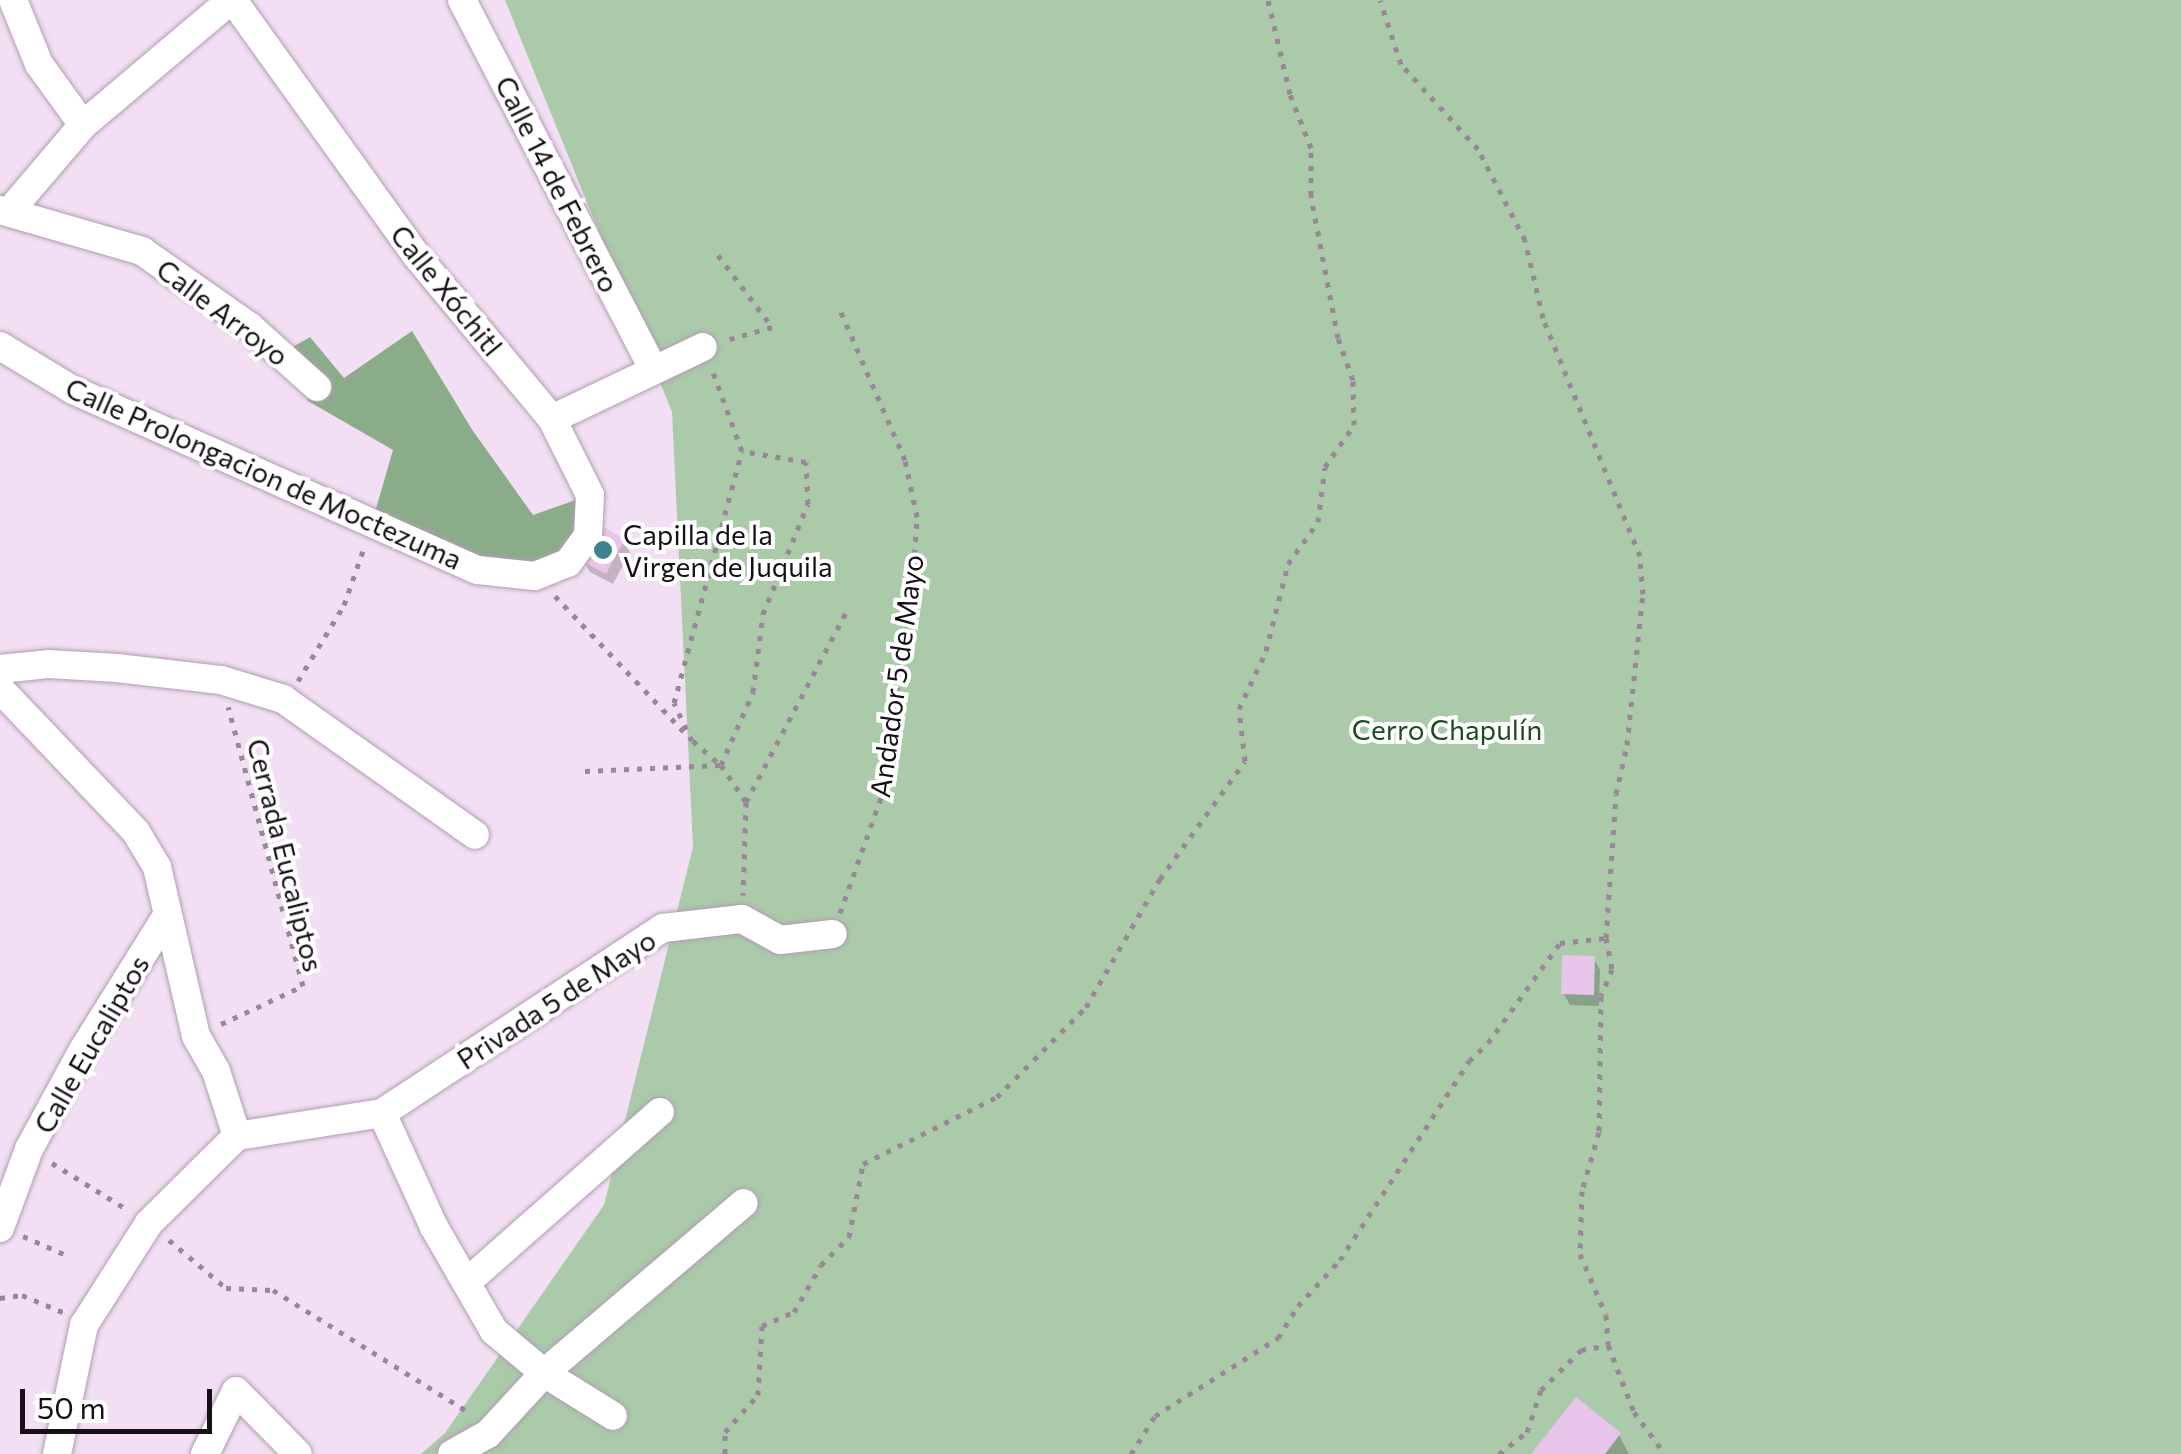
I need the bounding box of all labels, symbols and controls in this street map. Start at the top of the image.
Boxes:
street label: Calle 14 de Febrero [489,70,627,298]
street label: Calle Xóchitl [384,218,510,362]
street label: Calle Arroyo [150,252,296,372]
street label: Calle Prolongacion de Moctezuma [61,370,467,576]
place label: Capilla de la Virgen de Juquila [623,517,833,583]
marker: Capilla de la Virgen de Juquila [592,539,614,561]
street label: Andador 5 de Mayo [862,552,930,800]
park label: Cerro Chapulín [1352,712,1542,746]
street label: Cerrada Eucaliptos [241,735,331,975]
street label: Privada 5 de Mayo [450,922,662,1076]
street label: Calle Eucaliptos [26,949,156,1139]
scale bar [25,1369,218,1431]
text: 50 m [37,1388,106,1425]

